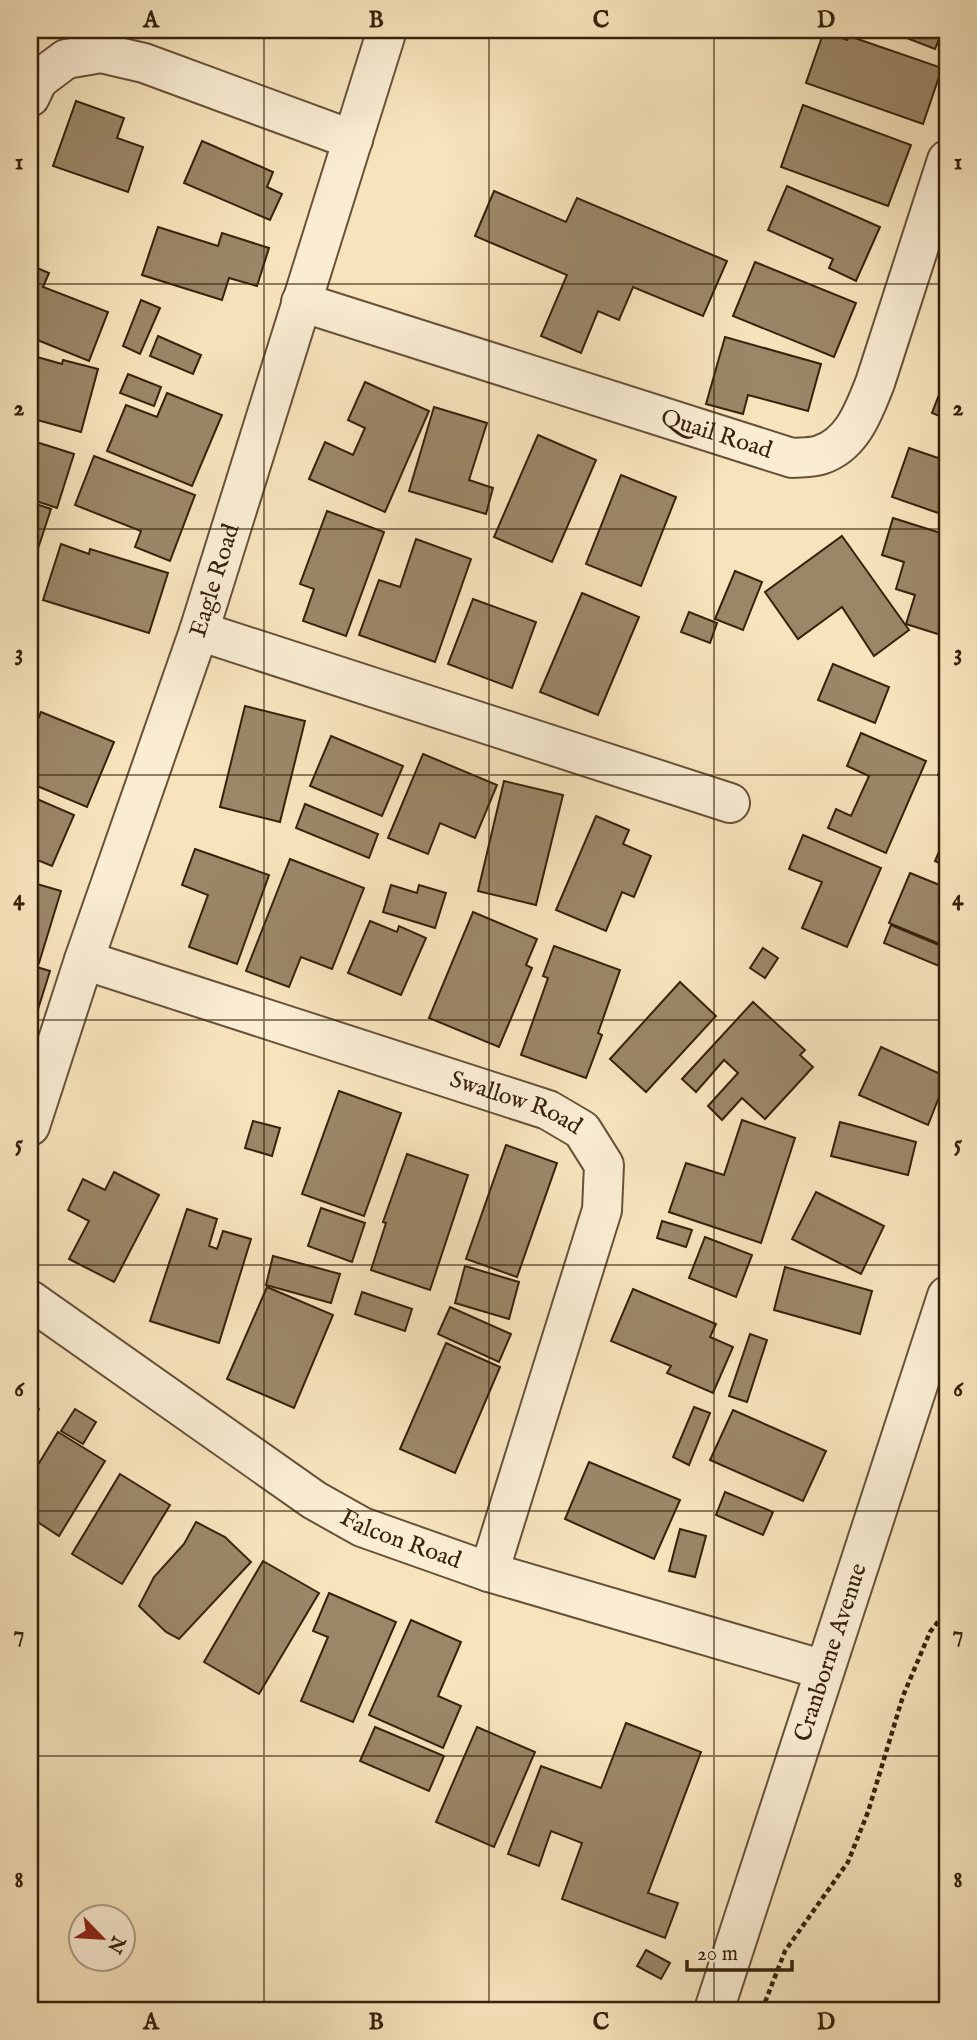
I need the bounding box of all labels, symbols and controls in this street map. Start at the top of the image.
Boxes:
text: A [142,6,160,35]
text: B [368,6,384,35]
text: C [593,6,610,35]
text: D [817,6,835,35]
text: 1 [15,148,23,177]
text: 1 [954,148,962,177]
text: 2 [14,394,25,423]
text: 2 [953,394,964,423]
street label: Quail Road [657,402,776,466]
street label: Eagle Road [183,520,247,641]
text: 3 [15,639,23,668]
text: 3 [954,639,962,668]
text: 4 [13,884,25,913]
text: 4 [952,884,964,913]
street label: Swallow Road [446,1064,588,1142]
text: 5 [15,1130,24,1159]
text: 5 [954,1130,963,1159]
text: 6 [14,1375,25,1404]
text: 6 [953,1375,964,1404]
street label: Falcon Road [334,1502,466,1576]
street label: Cranborne Avenue [787,1559,874,1746]
text: 7 [14,1620,24,1649]
text: 7 [953,1620,963,1649]
text: 8 [14,1866,24,1895]
text: 8 [953,1866,963,1895]
north arrow [66,1904,136,1974]
scale bar [687,1928,792,1972]
text: N [101,1931,130,1957]
text: 20 m [697,1941,738,1968]
text: A [142,2008,160,2037]
text: B [368,2008,384,2037]
text: C [593,2008,610,2037]
text: D [817,2008,835,2037]

